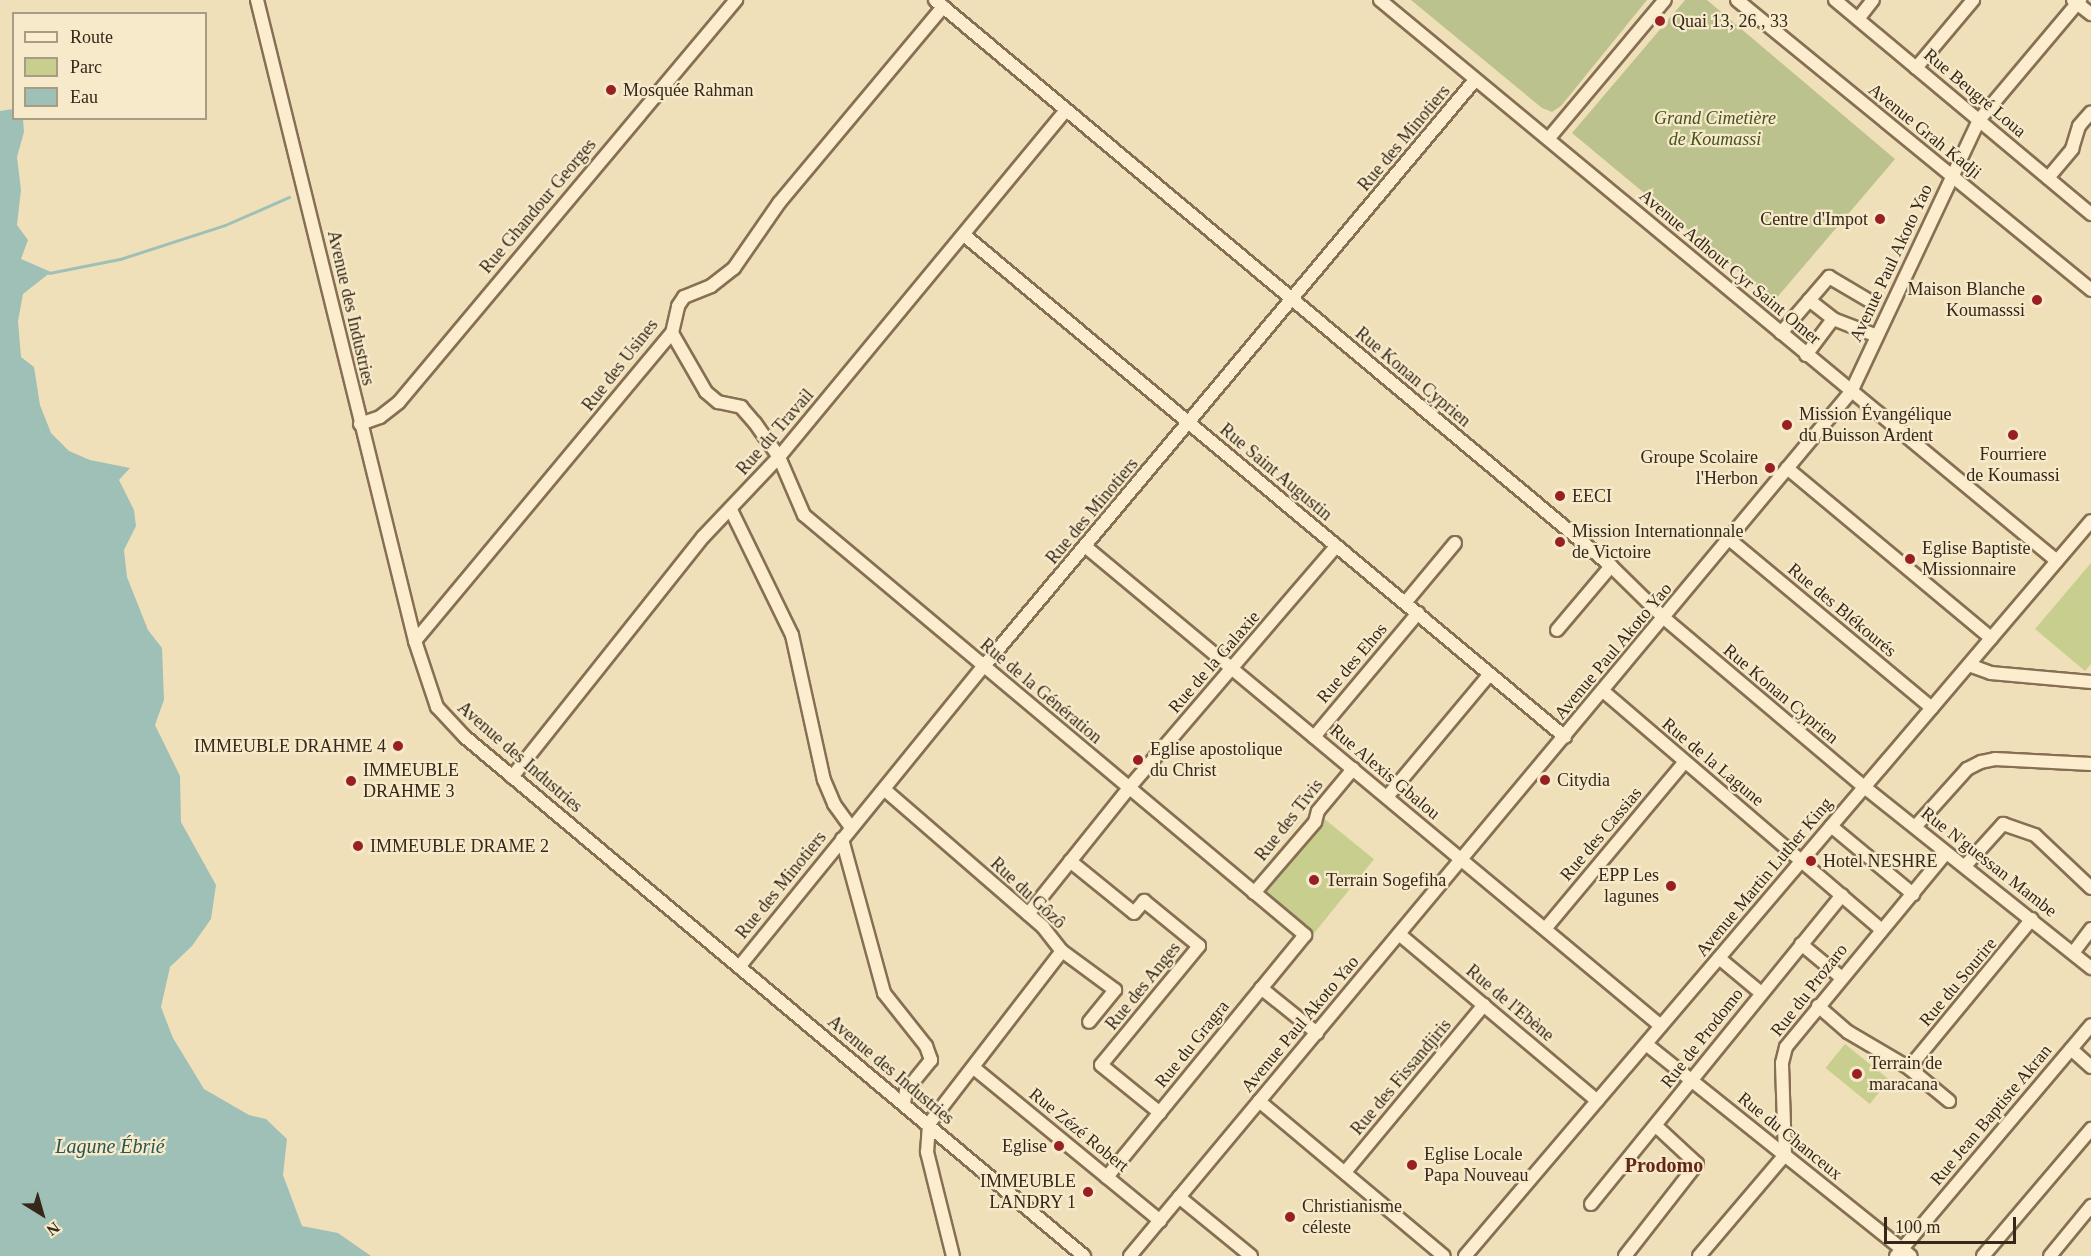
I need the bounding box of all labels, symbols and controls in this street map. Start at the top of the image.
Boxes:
place label: Quai 13, 26 , 33 [1672,10,1788,32]
legend [12,12,207,120]
marker: Quai 13, 26 , 33 [1653,14,1667,28]
text: Route [70,27,113,47]
street label: Rue Beugré Loua [1919,44,2031,142]
text: Parc [70,57,102,77]
place label: Mosquée Rahman [623,79,753,101]
street label: Avenue Grah Kadji [1864,79,1986,183]
street label: Rue des Minotiers [1353,81,1455,195]
marker: Mosquée Rahman [604,83,618,97]
text: Eau [70,87,98,107]
park label: Grand Cimetière de Koumassi [1654,108,1776,150]
street label: Rue Ghandour Georges [475,134,601,278]
street label: Avenue Paul Akoto Yao [1845,180,1937,346]
street label: Avenue Adhout Cyr Saint Omer [1634,184,1826,350]
place label: Centre d'Impot [1760,208,1868,230]
marker: Centre d'Impot [1873,212,1887,226]
street label: Avenue des Industries [323,228,379,388]
place label: Maison Blanche Koumasssi [1908,279,2025,322]
marker: Maison Blanche Koumasssi [2030,293,2044,307]
street label: Rue des Usines [577,315,663,415]
street label: Rue Konan Cyprien [1351,322,1475,432]
street label: Rue du Travail [732,384,818,480]
place label: Mission Évangélique du Buisson Ardent [1799,404,1951,446]
street label: Rue Saint Augustin [1215,418,1337,526]
marker: Mission Évangélique du Buisson Ardent [1780,418,1794,432]
marker: Fourriere de Koumassi [2006,428,2020,442]
place label: Fourriere de Koumassi [1966,444,2060,486]
place label: Groupe Scolaire l'Herbon [1641,447,1758,490]
street label: Rue des Minotiers [1041,454,1143,568]
marker: Groupe Scolaire l'Herbon [1763,461,1777,475]
place label: EECI [1572,485,1612,507]
marker: EECI [1553,489,1567,503]
place label: Mission Internationnale de Victoire [1572,521,1743,564]
marker: Mission Internationnale de Victoire [1553,535,1567,549]
place label: Eglise Baptiste Missionnaire [1922,538,2030,580]
marker: Eglise Baptiste Missionnaire [1903,552,1917,566]
street label: Rue des Blékourés [1783,558,1901,662]
street label: Avenue Paul Akoto Yao [1549,578,1677,724]
street label: Rue de la Galaxie [1164,606,1264,718]
street label: Rue des Ehos [1312,619,1392,707]
street label: Rue de la Génération [976,634,1106,748]
street label: Rue Konan Cyprien [1719,639,1843,749]
street label: Avenue des Industries [453,697,587,817]
street label: Rue de la Lagune [1658,713,1768,811]
street label: Rue Alexis Gbalou [1325,719,1445,825]
place label: IMMEUBLE DRAHME 4 [194,735,386,757]
marker: IMMEUBLE DRAHME 4 [391,739,405,753]
place label: Eglise apostolique du Christ [1150,739,1282,782]
marker: Eglise apostolique du Christ [1131,753,1145,767]
place label: IMMEUBLE DRAHME 3 [363,760,459,802]
place label: Citydia [1557,769,1610,791]
marker: Citydia [1538,773,1552,787]
marker: IMMEUBLE DRAHME 3 [344,774,358,788]
street label: Rue des Tivis [1250,775,1328,865]
street label: Rue des Cassias [1555,783,1647,885]
street label: Avenue Martin Luther King [1691,793,1837,961]
street label: Rue N'guessan Mambe [1917,802,2061,922]
street label: Rue des Minotiers [731,827,831,943]
place label: IMMEUBLE DRAME 2 [370,835,549,857]
marker: IMMEUBLE DRAME 2 [351,839,365,853]
place label: Hotel NESHRE [1823,850,1937,872]
street label: Rue du Gôzô [986,853,1070,933]
marker: Hotel NESHRE [1804,854,1818,868]
place label: EPP Les lagunes [1597,865,1659,908]
place label: Terrain Sogefiha [1326,869,1446,891]
marker: Terrain Sogefiha [1307,873,1321,887]
marker: EPP Les lagunes [1664,879,1678,893]
street label: Rue du Sourire [1915,933,2001,1031]
street label: Rue des Anges [1101,937,1185,1035]
street label: Rue du Prozaro [1766,939,1852,1041]
street label: Avenue Paul Akoto Yao [1236,951,1364,1097]
street label: Rue de l'Ebène [1462,960,1558,1046]
street label: Rue de Prodomo [1656,984,1748,1092]
street label: Rue du Gragra [1150,996,1234,1092]
street label: Avenue des Industries [823,1011,959,1129]
street label: Rue des Fissandjiris [1346,1015,1456,1139]
street label: Rue Jean Baptiste Akran [1925,1040,2057,1190]
place label: Terrain de maracana [1869,1053,1942,1096]
marker: Terrain de maracana [1850,1067,1864,1081]
street label: Rue Zézé Robert [1025,1083,1133,1177]
street label: Rue du Chanceux [1733,1087,1847,1185]
water label: Lagune Ébrié [55,1134,165,1158]
place label: Eglise [1002,1135,1047,1157]
marker: Eglise [1052,1139,1066,1153]
place label: Eglise Locale Papa Nouveau [1424,1144,1528,1186]
district label: Prodomo [1625,1153,1703,1177]
marker: Eglise Locale Papa Nouveau [1405,1158,1419,1172]
place label: IMMEUBLE LANDRY 1 [980,1171,1076,1214]
north arrow [12,1184,72,1244]
marker: IMMEUBLE LANDRY 1 [1081,1185,1095,1199]
place label: Christianisme céleste [1302,1196,1402,1238]
scale bar [1887,1205,2019,1243]
marker: Christianisme céleste [1283,1210,1297,1224]
text: 100 m [1895,1217,1941,1237]
text: N [43,1219,63,1239]

